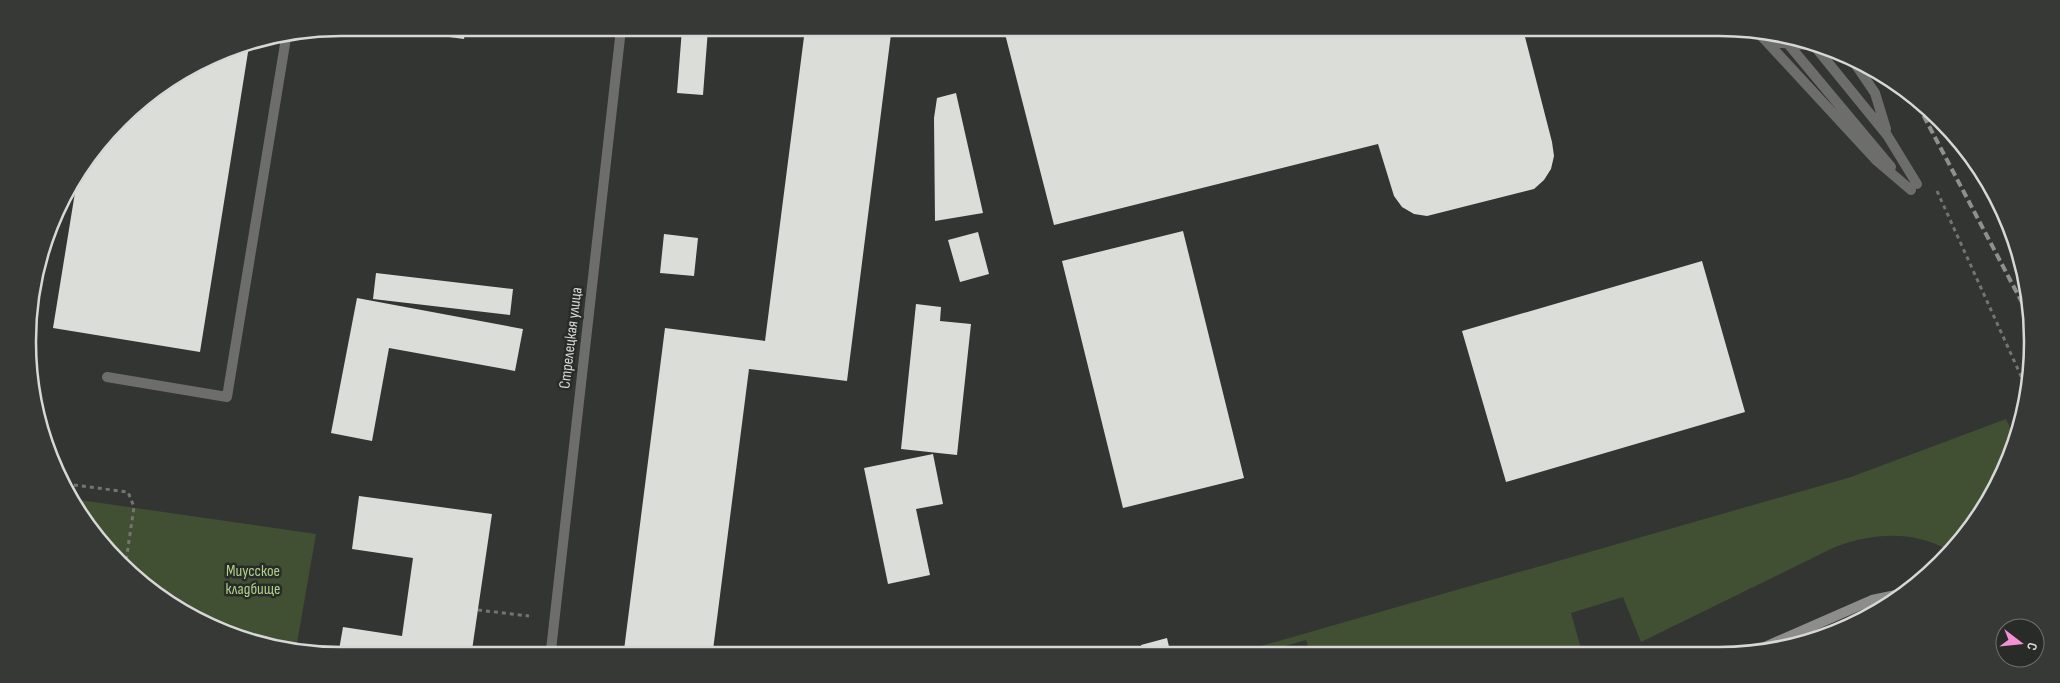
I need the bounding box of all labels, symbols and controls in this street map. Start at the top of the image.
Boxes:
street label: Стрелецкая улица [555,286,587,390]
park label: Миусское кладбище [226,562,280,599]
north arrow [1995,618,2045,668]
text: С [2023,641,2041,652]

